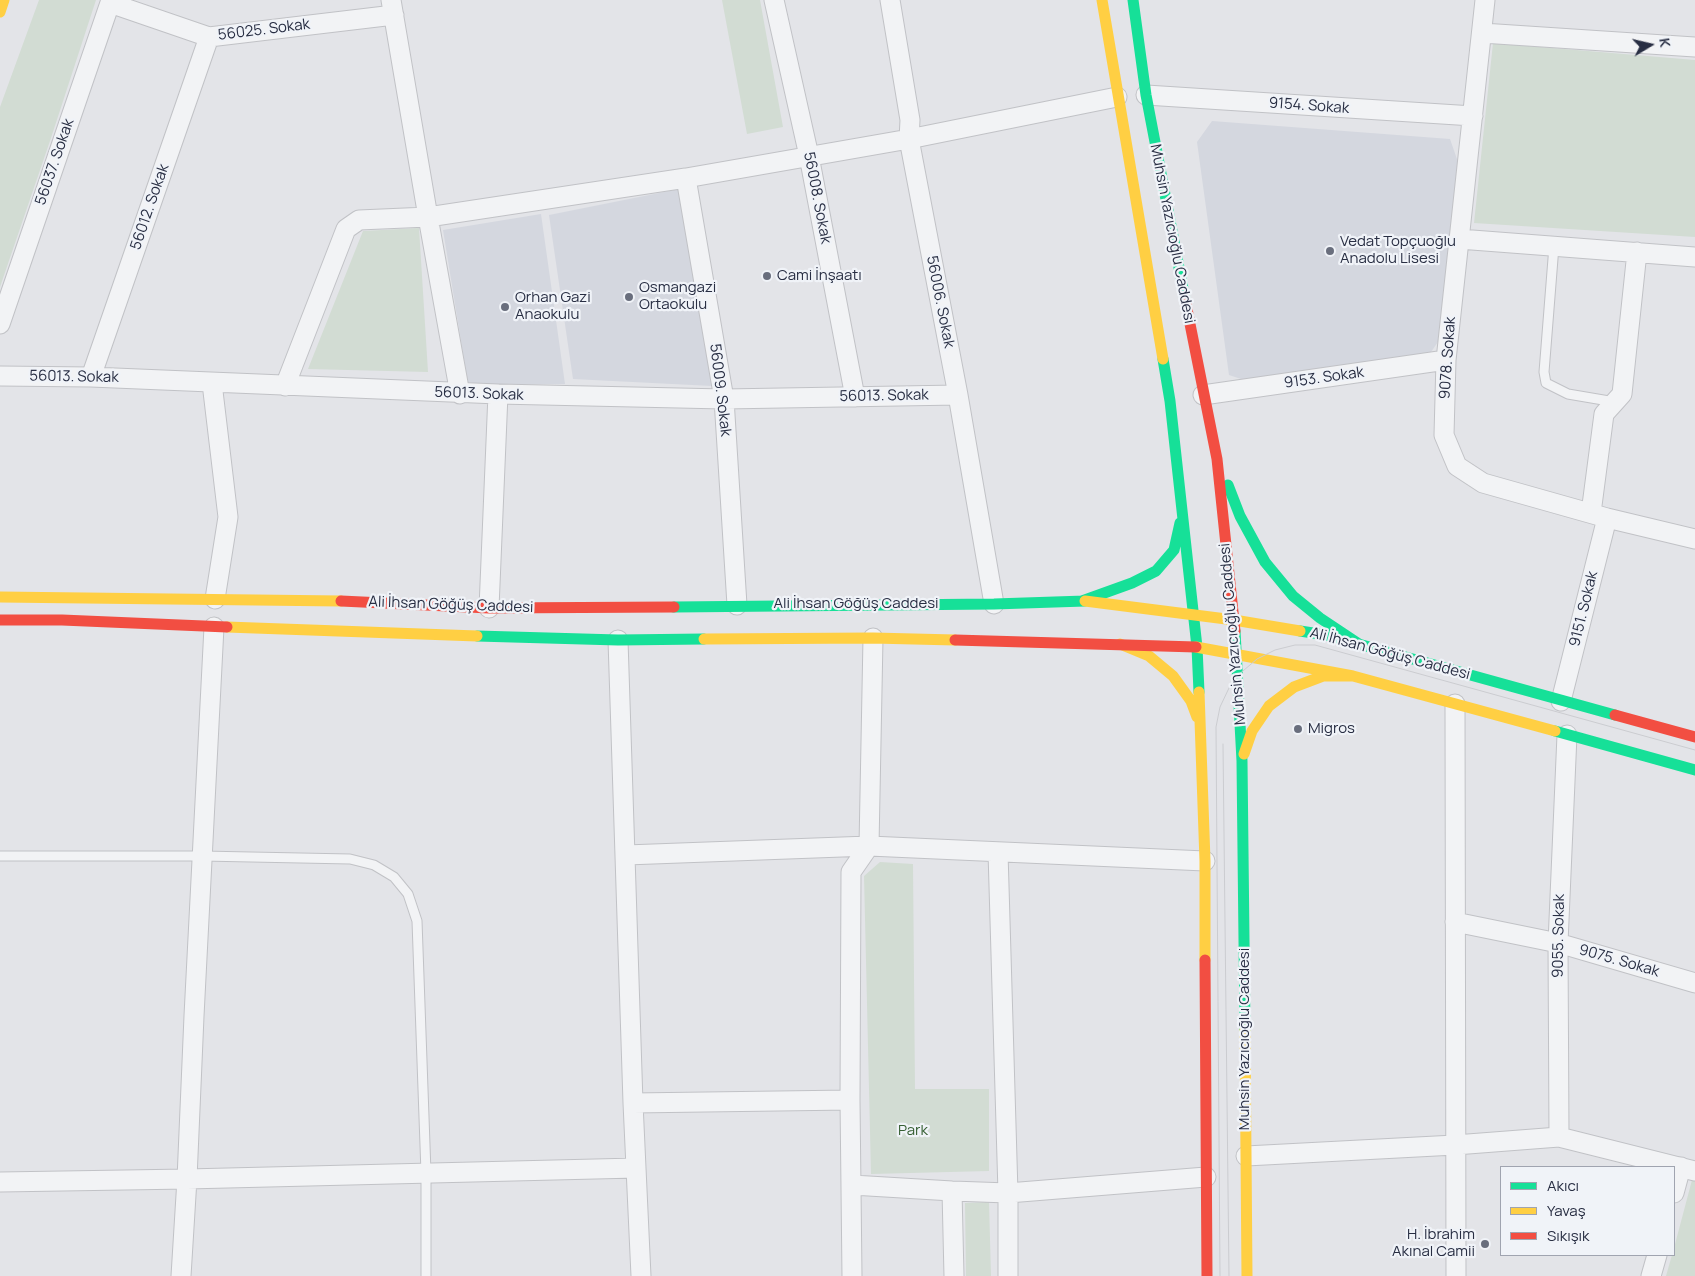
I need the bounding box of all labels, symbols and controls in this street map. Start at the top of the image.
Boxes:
street label: 56025. Sokak [217,15,311,45]
north arrow [1625,20,1675,70]
text: K [1655,37,1675,49]
street label: 9154. Sokak [1268,94,1350,118]
street label: 56037. Sokak [32,116,78,208]
street label: Muhsin Yazıcıoğlu Caddesi [1146,143,1198,325]
street label: 56008. Sokak [799,151,835,245]
street label: 56012. Sokak [127,162,173,252]
place label: Vedat Topçuoğlu Anadolu Lisesi [1340,233,1456,268]
marker: Vedat Topçuoğlu Anadolu Lisesi [1324,245,1336,257]
street label: 56006. Sokak [922,254,958,350]
place label: Cami İnşaatı [777,267,862,285]
marker: Cami İnşaatı [761,270,773,282]
place label: Osmangazi Ortaokulu [639,279,716,314]
place label: Orhan Gazi Anaokulu [515,289,591,324]
marker: Osmangazi Ortaokulu [623,291,635,303]
marker: Orhan Gazi Anaokulu [499,301,511,313]
street label: 9078. Sokak [1436,316,1460,400]
street label: 56009. Sokak [705,343,735,437]
street label: 9153. Sokak [1283,364,1365,392]
street label: 56013. Sokak [29,367,119,387]
street label: 56013. Sokak [434,383,524,405]
street label: 56013. Sokak [839,386,929,406]
street label: Muhsin Yazıcıoğlu Caddesi [1216,542,1250,726]
street label: 9151. Sokak [1566,569,1602,649]
street label: Ali İhsan Göğüş Caddesi [368,593,534,617]
street label: Ali İhsan Göğüş Caddesi [773,595,939,613]
street label: Ali İhsan Göğüş Caddesi [1308,624,1472,684]
place label: Migros [1308,720,1355,738]
marker: Migros [1292,723,1304,735]
street label: 9055. Sokak [1549,894,1569,978]
street label: 9075. Sokak [1577,941,1661,981]
street label: Muhsin Yazıcıoğlu Caddesi [1236,948,1254,1130]
park label: Park [898,1122,928,1140]
legend [1500,1166,1675,1256]
text: Akıcı [1547,1175,1579,1196]
text: Yavaş [1547,1200,1586,1221]
text: Sıkışık [1547,1225,1590,1246]
place label: H. İbrahim Akınal Camii [1392,1226,1475,1261]
marker: H. İbrahim Akınal Camii [1479,1238,1491,1250]

